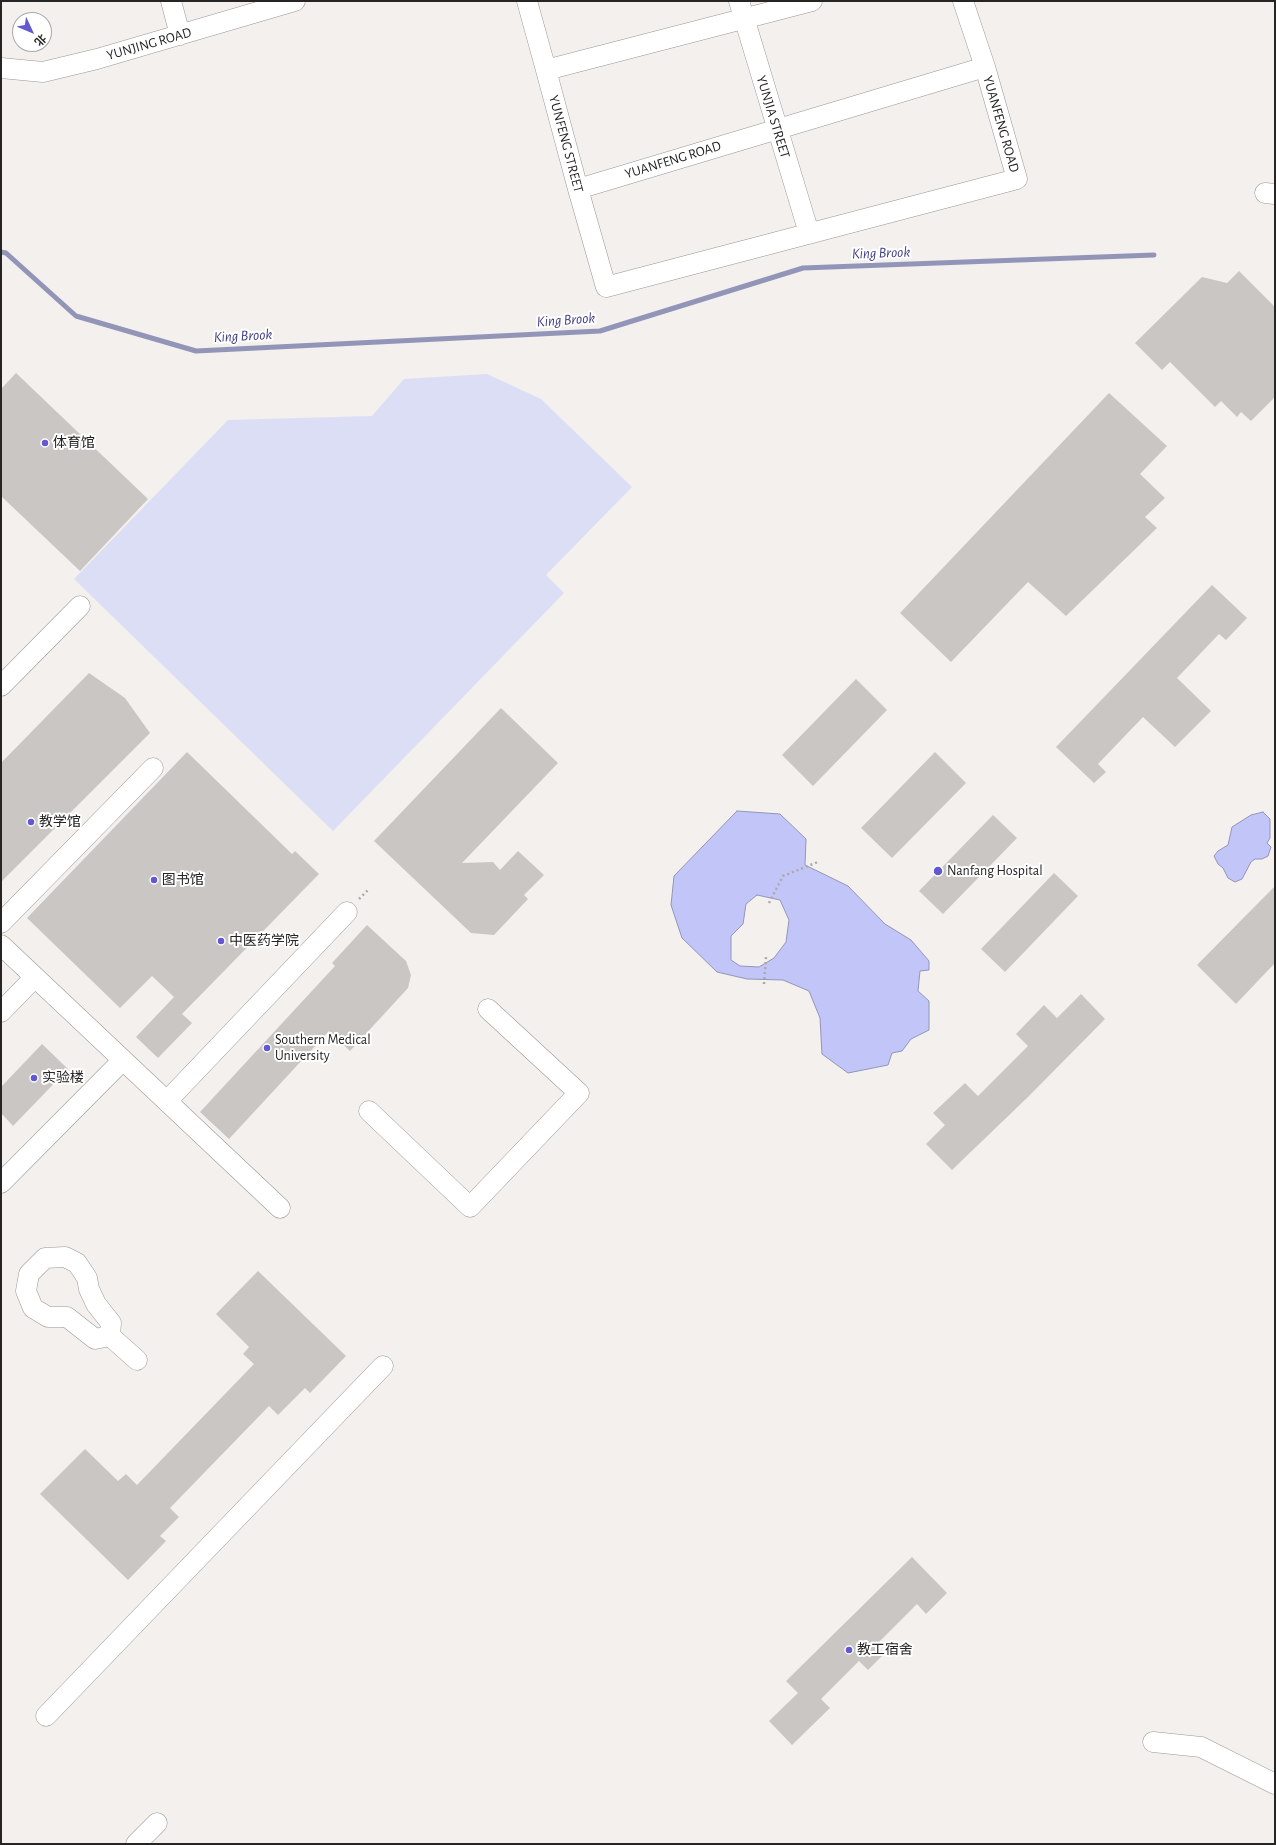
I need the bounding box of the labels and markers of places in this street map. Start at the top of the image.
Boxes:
place label: 体育馆 [53,435,95,451]
marker: 体育馆 [40,438,50,448]
place label: 教学馆 [39,814,81,830]
marker: 教学馆 [26,817,36,827]
place label: Nanfang Hospital [947,863,1043,879]
marker: Nanfang Hospital [932,865,944,877]
place label: 图书馆 [162,872,204,888]
marker: 图书馆 [149,875,159,885]
place label: 中医药学院 [229,933,299,949]
marker: 中医药学院 [216,936,226,946]
place label: Southern Medical University [275,1032,371,1064]
marker: Southern Medical University [262,1043,272,1053]
place label: 实验楼 [42,1070,84,1086]
marker: 实验楼 [29,1073,39,1083]
place label: 教工宿舍 [857,1642,913,1658]
marker: 教工宿舍 [844,1645,854,1655]

